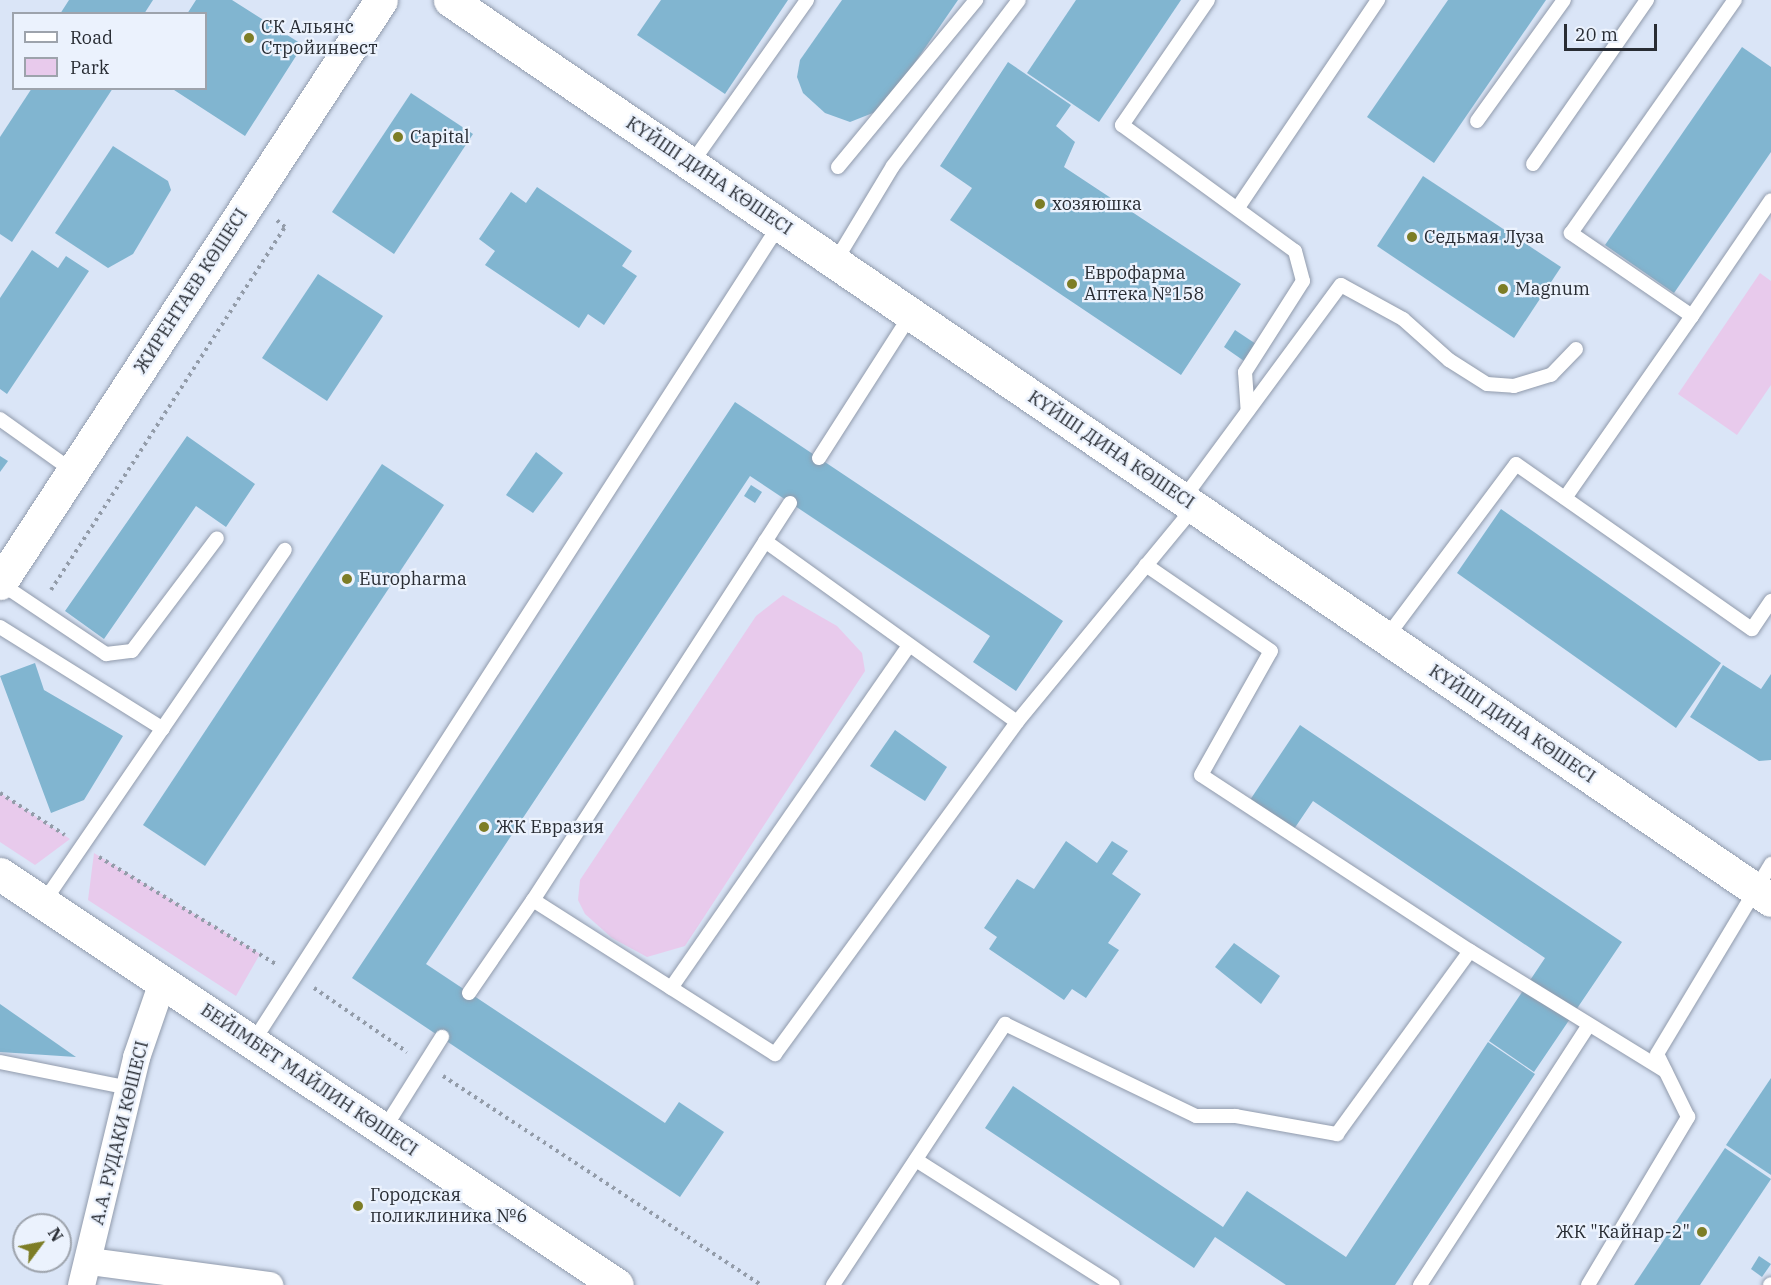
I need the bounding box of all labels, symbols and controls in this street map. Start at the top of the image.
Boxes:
legend [12,12,207,90]
scale bar [1567,12,1660,50]
place label: СК Альянс Стройинвест [261,17,378,60]
text: 20 m [1575,23,1618,46]
text: Road [70,26,113,49]
marker: СК Альянс Стройинвест [242,31,256,45]
text: Park [70,56,109,79]
street label: КҮЙШІ ДИНА КӨШЕСІ [622,112,796,240]
place label: Capital [410,126,470,148]
marker: Capital [391,130,405,144]
place label: хозяюшка [1052,193,1142,215]
marker: хозяюшка [1033,197,1047,211]
street label: ЖИРЕНТАЕВ КӨШЕСІ [130,205,252,377]
place label: Седьмая Луза [1424,226,1544,248]
marker: Седьмая Луза [1405,230,1419,244]
place label: Еврофарма Аптека №158 [1084,263,1204,306]
marker: Еврофарма Аптека №158 [1065,277,1079,291]
place label: Magnum [1515,278,1590,300]
marker: Magnum [1496,282,1510,296]
street label: КҮЙШІ ДИНА КӨШЕСІ [1024,386,1198,514]
place label: Europharma [359,568,467,590]
marker: Europharma [340,572,354,586]
street label: КҮЙШІ ДИНА КӨШЕСІ [1425,660,1599,788]
place label: ЖК Евразия [496,816,604,838]
marker: ЖК Евразия [477,820,491,834]
street label: БЕЙІМБЕТ МАЙЛИН КӨШЕСІ [197,999,421,1161]
street label: А.А. РУДАКИ КӨШЕСІ [87,1039,153,1227]
place label: Городская поликлиника №6 [370,1185,527,1228]
marker: Городская поликлиника №6 [351,1199,365,1213]
north arrow [12,1213,72,1273]
place label: ЖК "Кайнар-2" [1556,1221,1690,1243]
text: N [44,1224,67,1245]
marker: ЖК "Кайнар-2" [1695,1225,1709,1239]

